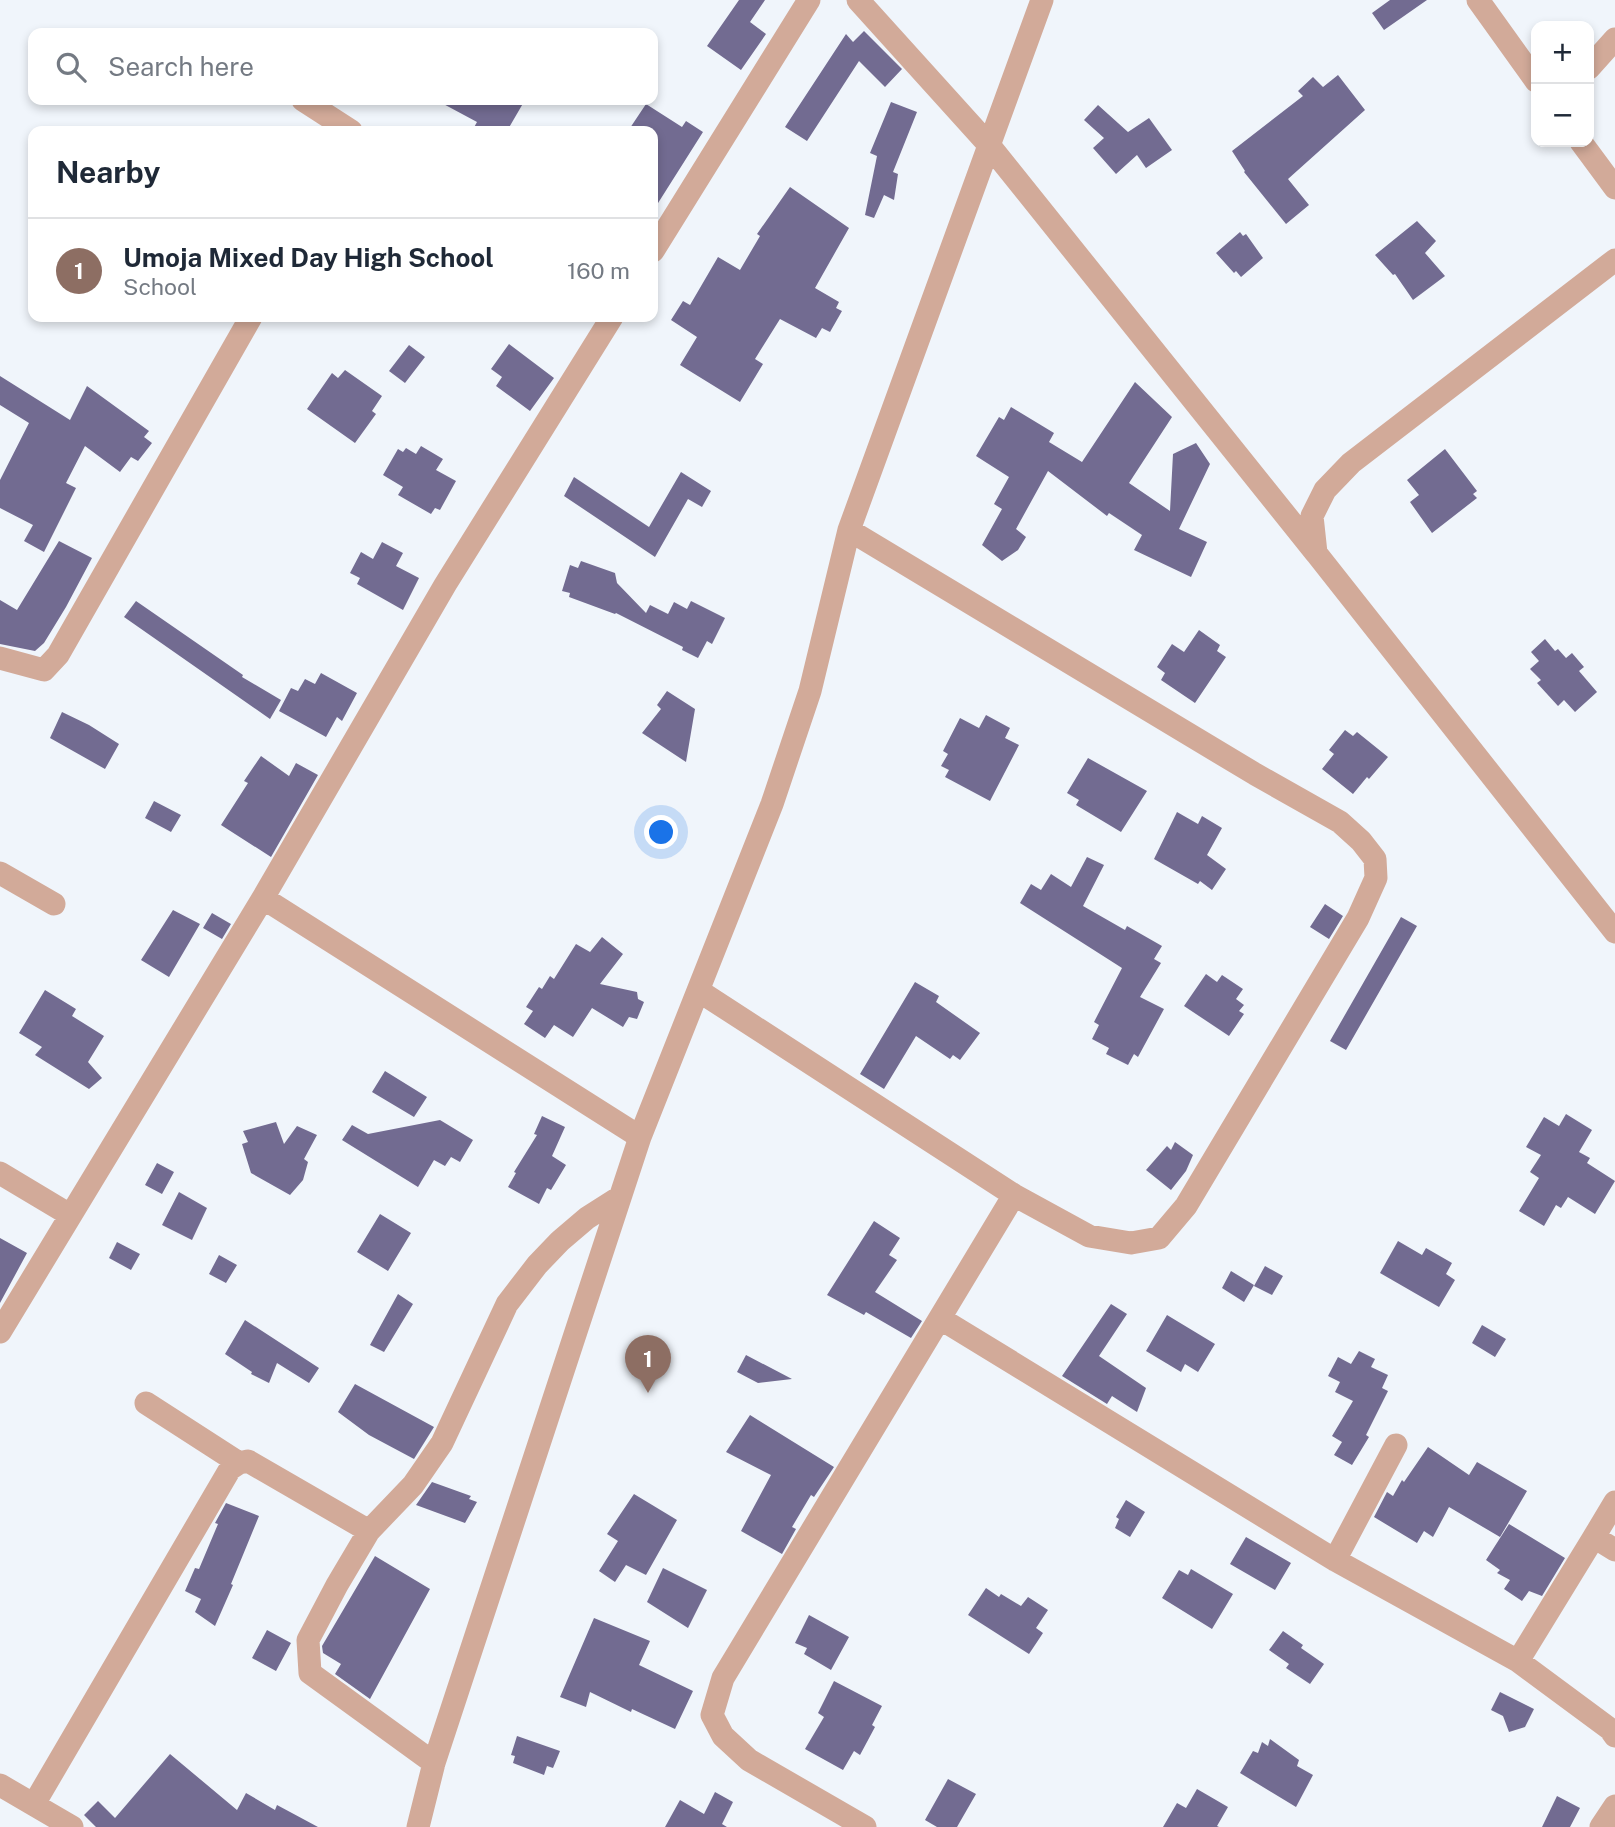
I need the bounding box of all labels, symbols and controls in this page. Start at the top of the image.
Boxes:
map controls [1531,21,1594,147]
button: + [1531,21,1594,84]
search box [28,28,658,105]
icon: search [52,48,90,86]
text: Search here [108,51,254,82]
button: − [1531,84,1594,147]
text: Nearby [56,154,160,190]
text: Umoja Mixed Day High School [123,242,494,273]
text: 1 [74,257,84,284]
text: 160 m [567,257,630,284]
text: School [123,273,197,300]
your location [644,815,678,849]
pin: 1 [625,1335,671,1393]

